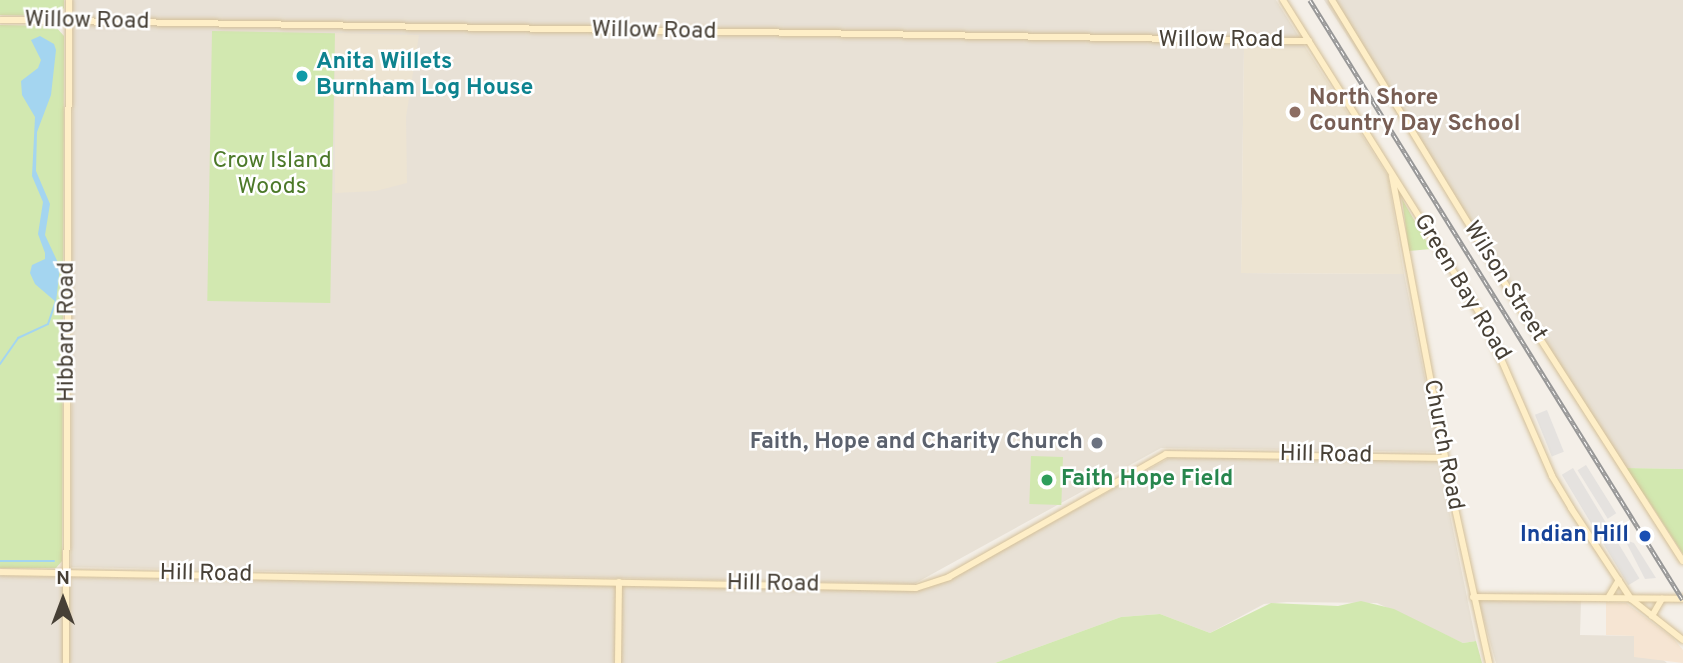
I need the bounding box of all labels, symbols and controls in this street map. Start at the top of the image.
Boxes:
street label: Willow Road [24,7,150,37]
street label: Willow Road [591,17,717,47]
street label: Willow Road [1159,27,1283,55]
place label: Anita Willets Burnham Log House [316,49,533,103]
marker: Anita Willets Burnham Log House [294,68,310,84]
place label: North Shore Country Day School [1309,85,1520,139]
marker: North Shore Country Day School [1287,104,1303,120]
park label: Crow Island Woods [212,148,332,202]
street label: Green Bay Road [1406,210,1516,366]
street label: Wilson Street [1456,217,1552,347]
street label: Hibbard Road [54,262,82,402]
street label: Church Road [1416,377,1468,513]
place label: Faith, Hope and Charity Church [750,429,1083,457]
marker: Faith, Hope and Charity Church [1089,435,1105,451]
street label: Hill Road [1279,441,1373,471]
place label: Faith Hope Field [1061,466,1233,494]
marker: Faith Hope Field [1039,472,1055,488]
place label: Indian Hill [1520,522,1629,550]
marker: Indian Hill [1635,526,1655,546]
street label: Hill Road [159,560,253,590]
north arrow [28,565,98,635]
text: N [56,567,70,591]
street label: Hill Road [726,570,820,600]

